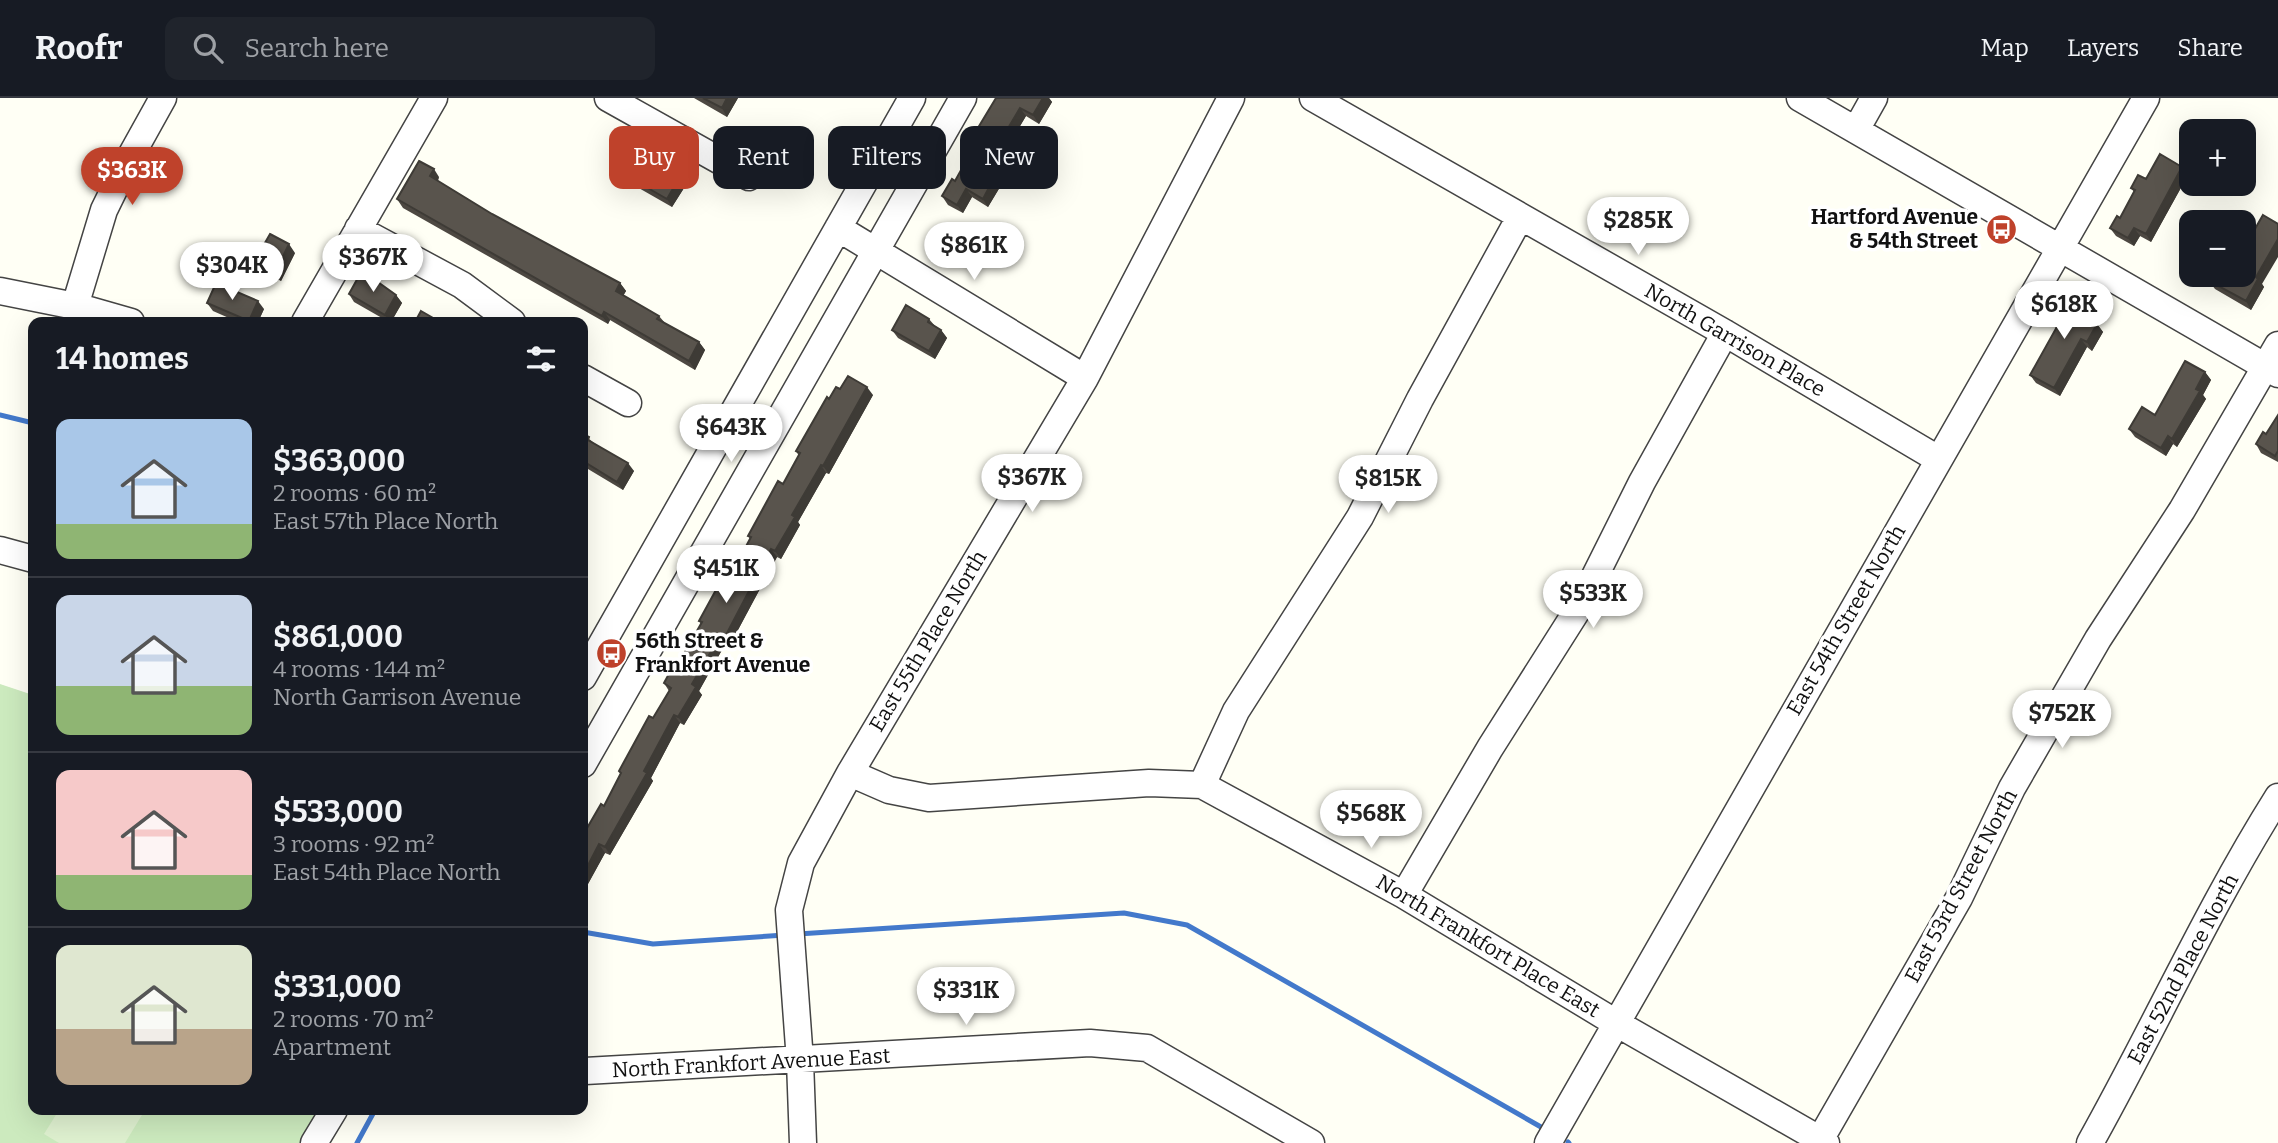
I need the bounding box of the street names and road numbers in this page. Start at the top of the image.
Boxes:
street label: North Garrison Place [1640,278,1830,402]
street label: East 54th Street North [1781,520,1911,720]
street label: East 55th Place North [864,546,992,736]
street label: East 53rd Street North [1899,785,2023,987]
street label: North Frankfort Place East [1371,869,1605,1023]
street label: East 52nd Place North [2122,869,2244,1069]
street label: North Frankfort Avenue East [611,1043,891,1083]

